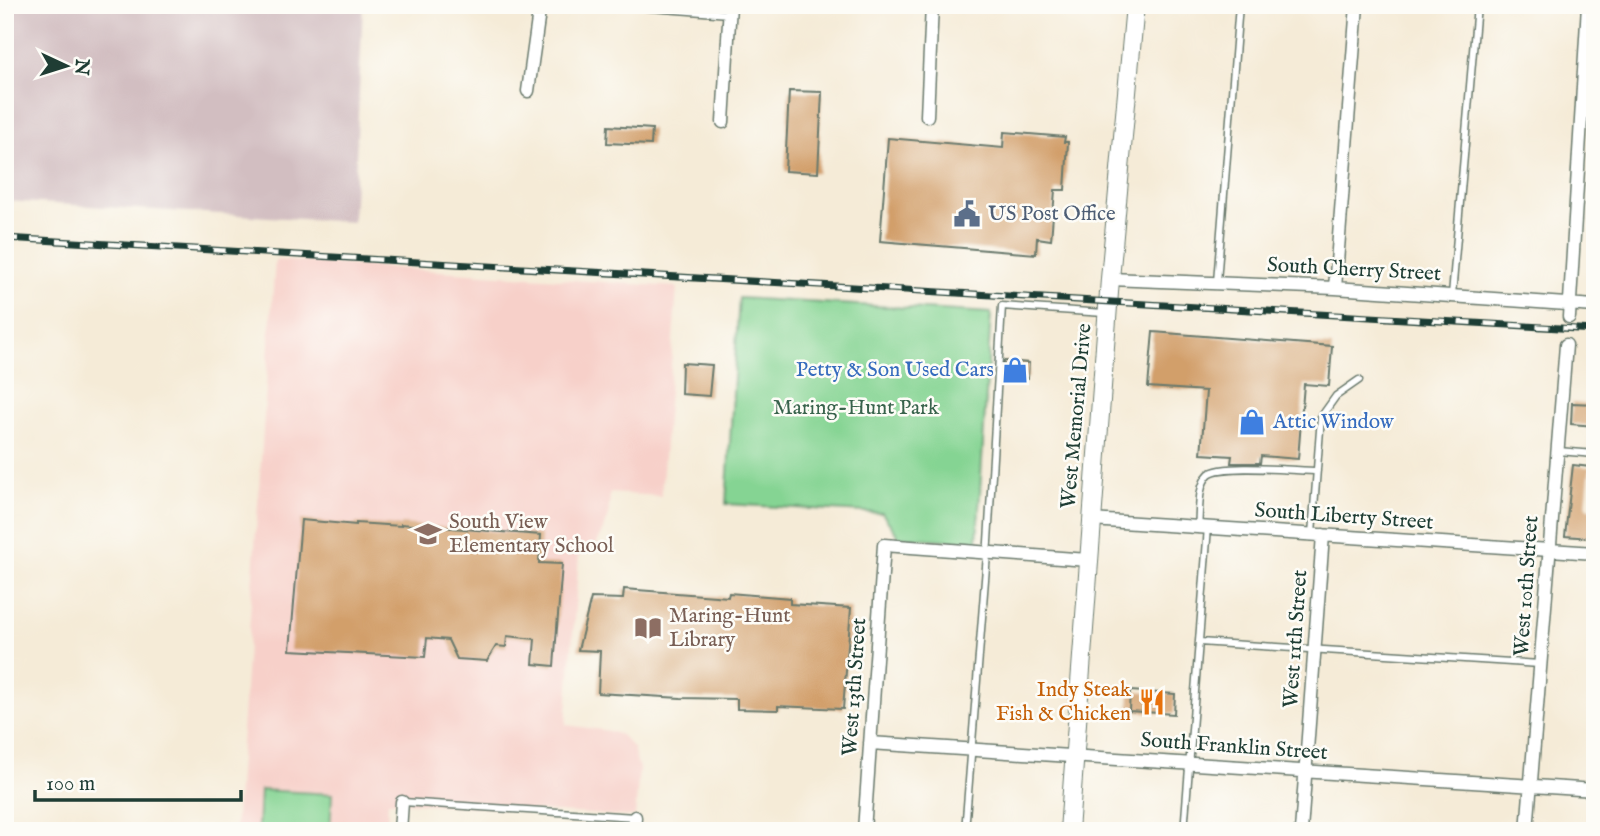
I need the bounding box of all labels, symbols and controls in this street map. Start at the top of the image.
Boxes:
north arrow [32,32,102,102]
text: N [68,57,94,77]
public building icon: US Post Office [952,199,982,229]
place label: US Post Office [988,201,1116,228]
street label: South Cherry Street [1266,252,1442,288]
street label: West Memorial Drive [1055,322,1099,510]
shop icon: Petty & Son Used Cars [1000,355,1030,385]
place label: Petty & Son Used Cars [796,357,994,384]
park label: Maring-Hunt Park [773,395,940,422]
shop icon: Attic Window [1237,407,1267,437]
place label: Attic Window [1272,409,1395,436]
street label: South Liberty Street [1254,497,1434,537]
place label: South View Elementary School [449,509,614,560]
street label: West 10th Street [1509,515,1545,657]
school or university icon: South View Elementary School [413,519,443,549]
street label: West 11th Street [1278,569,1314,709]
place label: Maring-Hunt Library [669,603,790,654]
library icon: Maring-Hunt Library [633,613,663,643]
street label: West 13th Street [837,617,873,757]
place label: Indy Steak Fish & Chicken [996,677,1132,728]
restaurant icon: Indy Steak Fish & Chicken [1137,687,1167,717]
street label: South Franklin Street [1140,727,1328,767]
scale bar [35,759,242,803]
text: 100 m [46,771,95,798]

